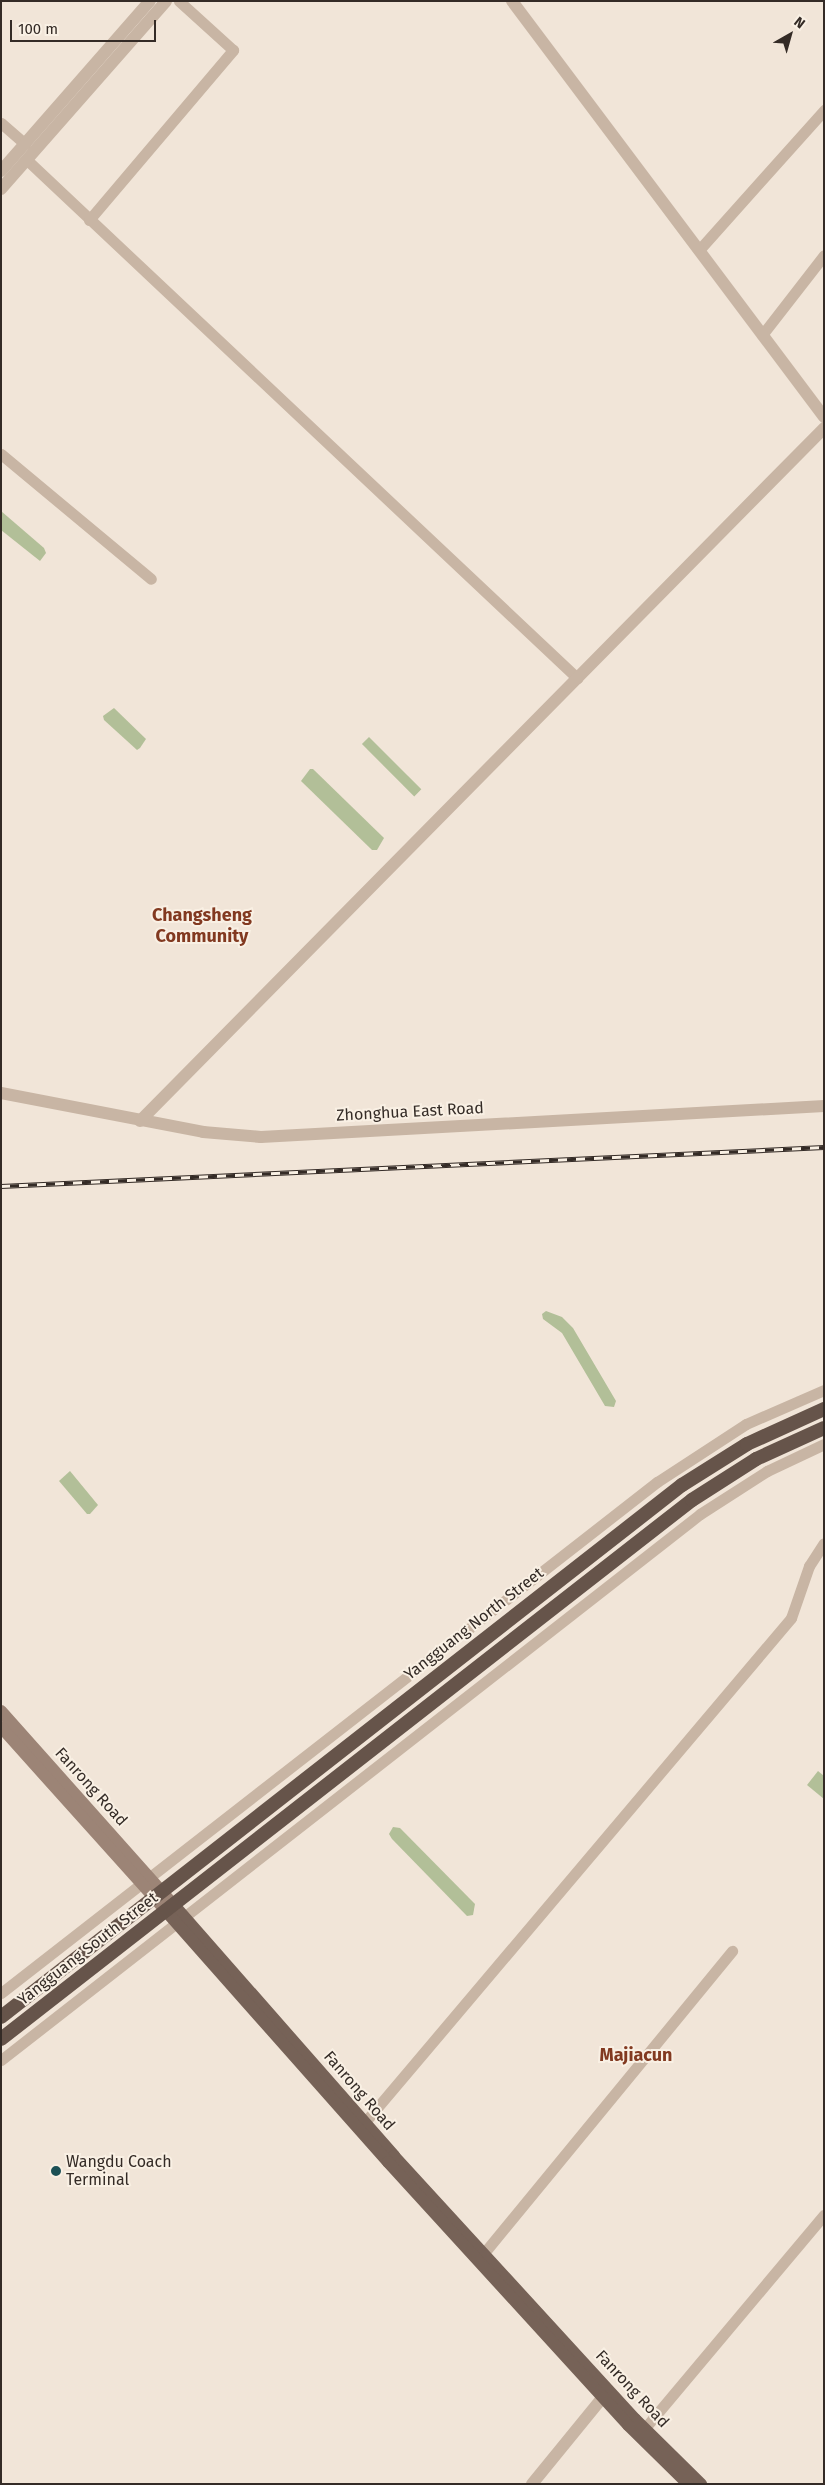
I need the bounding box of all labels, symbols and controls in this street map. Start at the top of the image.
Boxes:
scale bar [12,10,159,42]
north arrow [765,10,815,60]
text: N [791,13,808,32]
text: 100 m [18,20,58,38]
district label: Changsheng Community [152,905,252,948]
street label: Zhonghua East Road [336,1099,484,1125]
street label: Yangguang North Street [401,1564,547,1684]
street label: Fanrong Road [51,1744,131,1830]
street label: Yangguang South Street [14,1888,162,2010]
district label: Majiacun [600,2044,672,2066]
street label: Fanrong Road [319,2047,399,2135]
place label: Wangdu Coach Terminal [66,2152,172,2190]
marker: Wangdu Coach Terminal [50,2165,62,2177]
street label: Fanrong Road [591,2346,673,2432]

